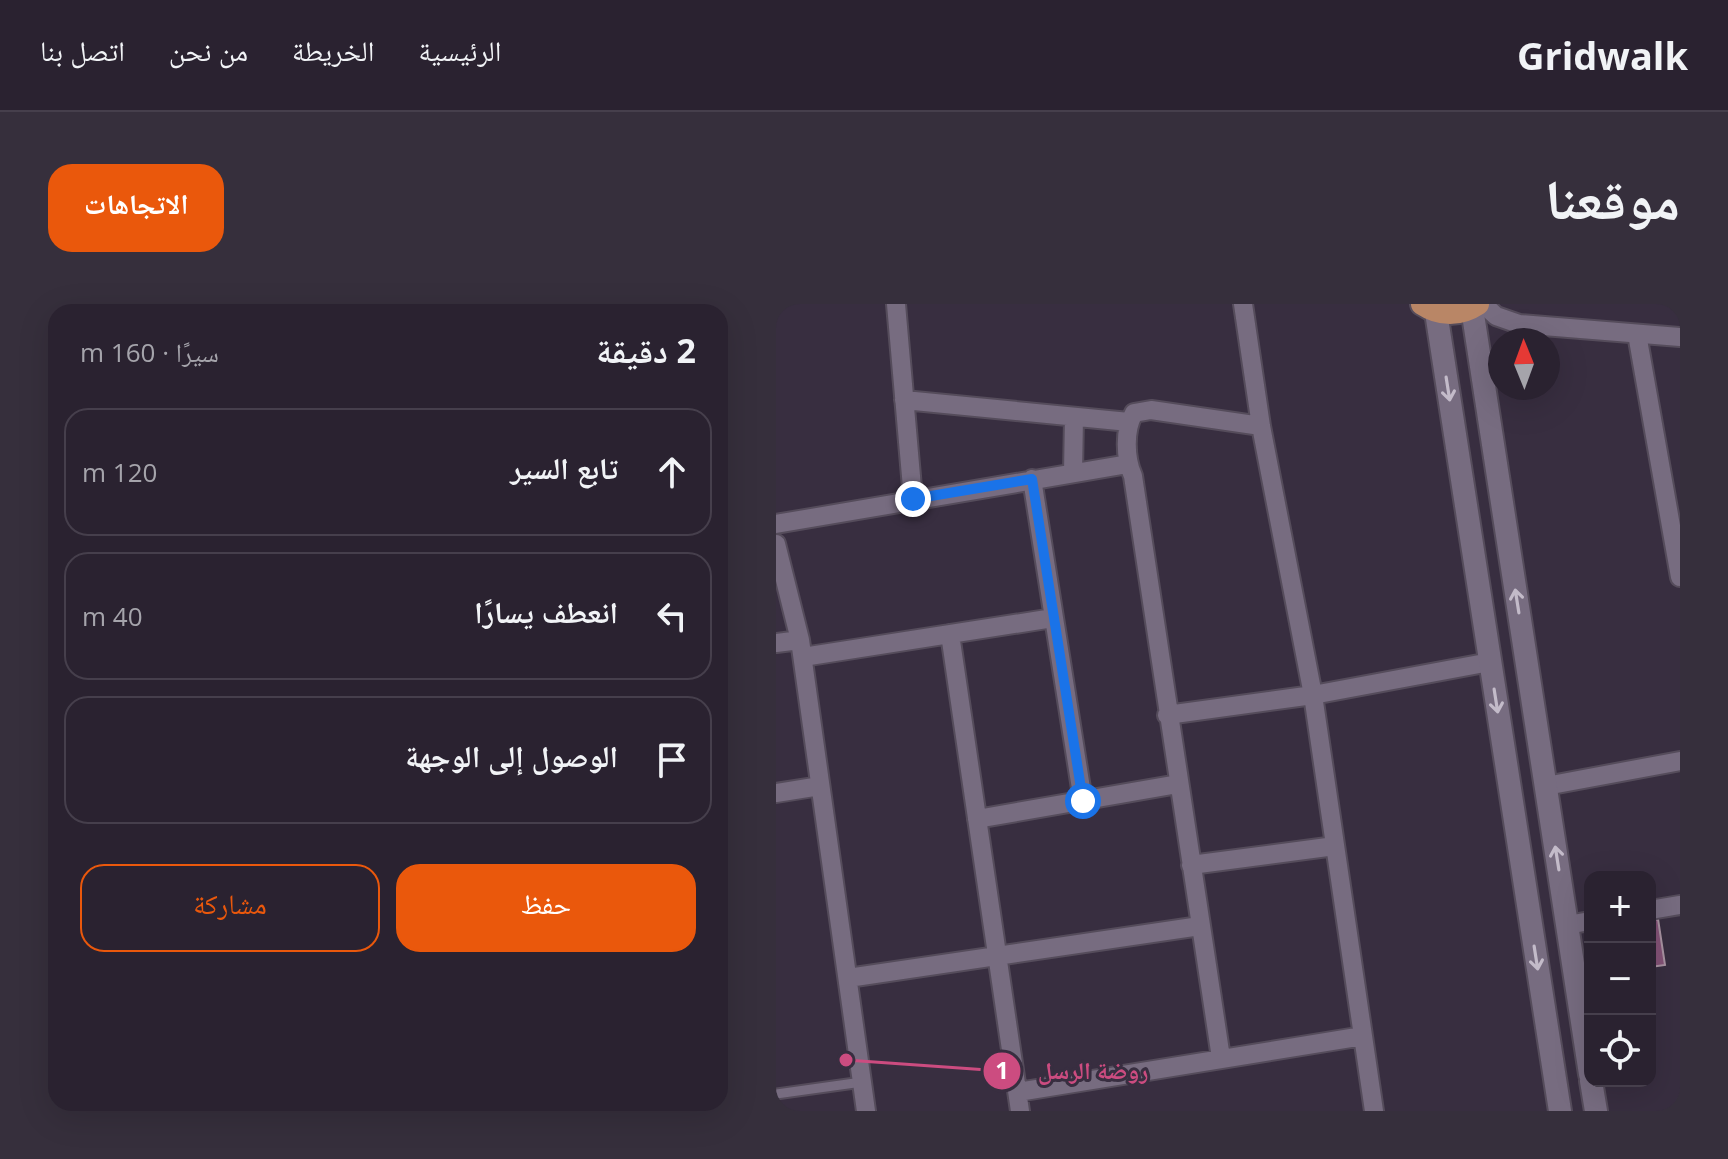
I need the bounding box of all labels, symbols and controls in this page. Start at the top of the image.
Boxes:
text: Gridwalk [1517,29,1688,81]
text: اتصل بنا [40,31,125,69]
text: من نحن [169,31,248,69]
text: الخريطة [292,31,374,69]
text: الرئيسية [418,31,501,69]
text: موقعنا [1545,160,1680,236]
button: الاتجاهات [48,164,224,252]
text: 2 دقيقة [596,327,696,373]
north arrow [1488,328,1560,400]
text: سيرًا · 160 m [80,334,219,370]
one-way arrow [1441,375,1456,401]
text: تابع السير [510,447,618,488]
icon: ahead [650,450,694,494]
text: 120 m [82,454,157,490]
route end [895,481,931,517]
one-way arrow [1509,589,1524,615]
text: انعطف يسارًا [474,591,618,632]
icon: left [650,594,694,638]
text: 40 m [82,598,143,634]
one-way arrow [1489,688,1504,713]
text: الوصول إلى الوجهة [405,735,618,776]
icon: arrive [650,738,694,782]
route start [1065,783,1101,819]
one-way arrow [1549,846,1564,872]
button: مشاركة [80,864,380,952]
button: حفظ [396,864,696,952]
map controls [1584,871,1656,1087]
button: + [1584,871,1656,943]
button: − [1584,943,1656,1015]
one-way arrow [1529,945,1544,970]
button: locate [1584,1015,1656,1087]
callout: روضة الرسل [982,1047,1164,1095]
text: 1 [995,1053,1009,1086]
text: روضة الرسل [1038,1053,1148,1086]

